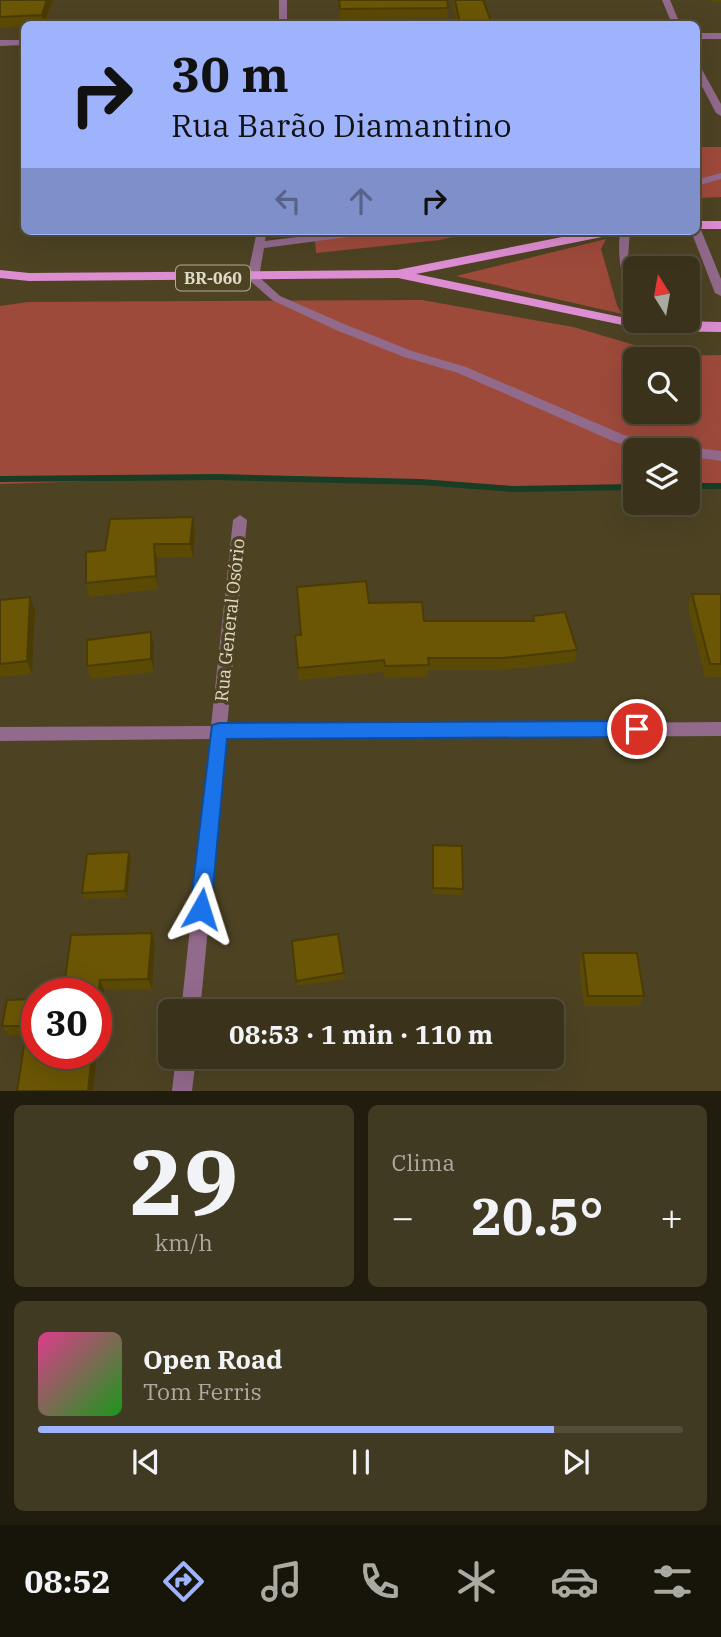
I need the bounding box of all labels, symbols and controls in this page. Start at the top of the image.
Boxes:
text: 30 m [171,42,289,105]
icon: right [56,49,147,140]
text: Rua Barão Diamantino [171,104,512,146]
icon: left [269,182,307,220]
icon: ahead [342,182,380,220]
icon: right [415,182,453,220]
north arrow [623,256,700,332]
map controls [623,256,700,515]
road number: BR-060 [176,266,250,290]
button: search [623,347,700,424]
button: layers [623,438,700,515]
street label: Rua General Osório [209,537,250,703]
pin [607,699,667,759]
icon: arrive [618,710,656,748]
position arrow [164,872,238,946]
speed limit sign: 30 [21,978,112,1069]
text: 08:53 · 1 min · 110 m [229,1017,493,1051]
text: 29 [129,1122,238,1240]
text: Clima [392,1147,455,1177]
text: 20.5° [471,1182,604,1249]
text: − [392,1192,414,1241]
text: + [660,1192,683,1241]
text: km/h [155,1227,213,1257]
text: Open Road [143,1342,282,1376]
text: Tom Ferris [143,1376,262,1406]
icon: previous [127,1443,165,1481]
icon: pause [342,1443,380,1481]
icon: next [557,1443,595,1481]
icon: directions [159,1557,208,1606]
icon: music [257,1557,306,1606]
icon: phone [355,1557,404,1606]
icon: climate [452,1557,501,1606]
icon: car [550,1557,599,1606]
icon: filters [648,1557,697,1606]
text: 08:52 [24,1560,111,1602]

